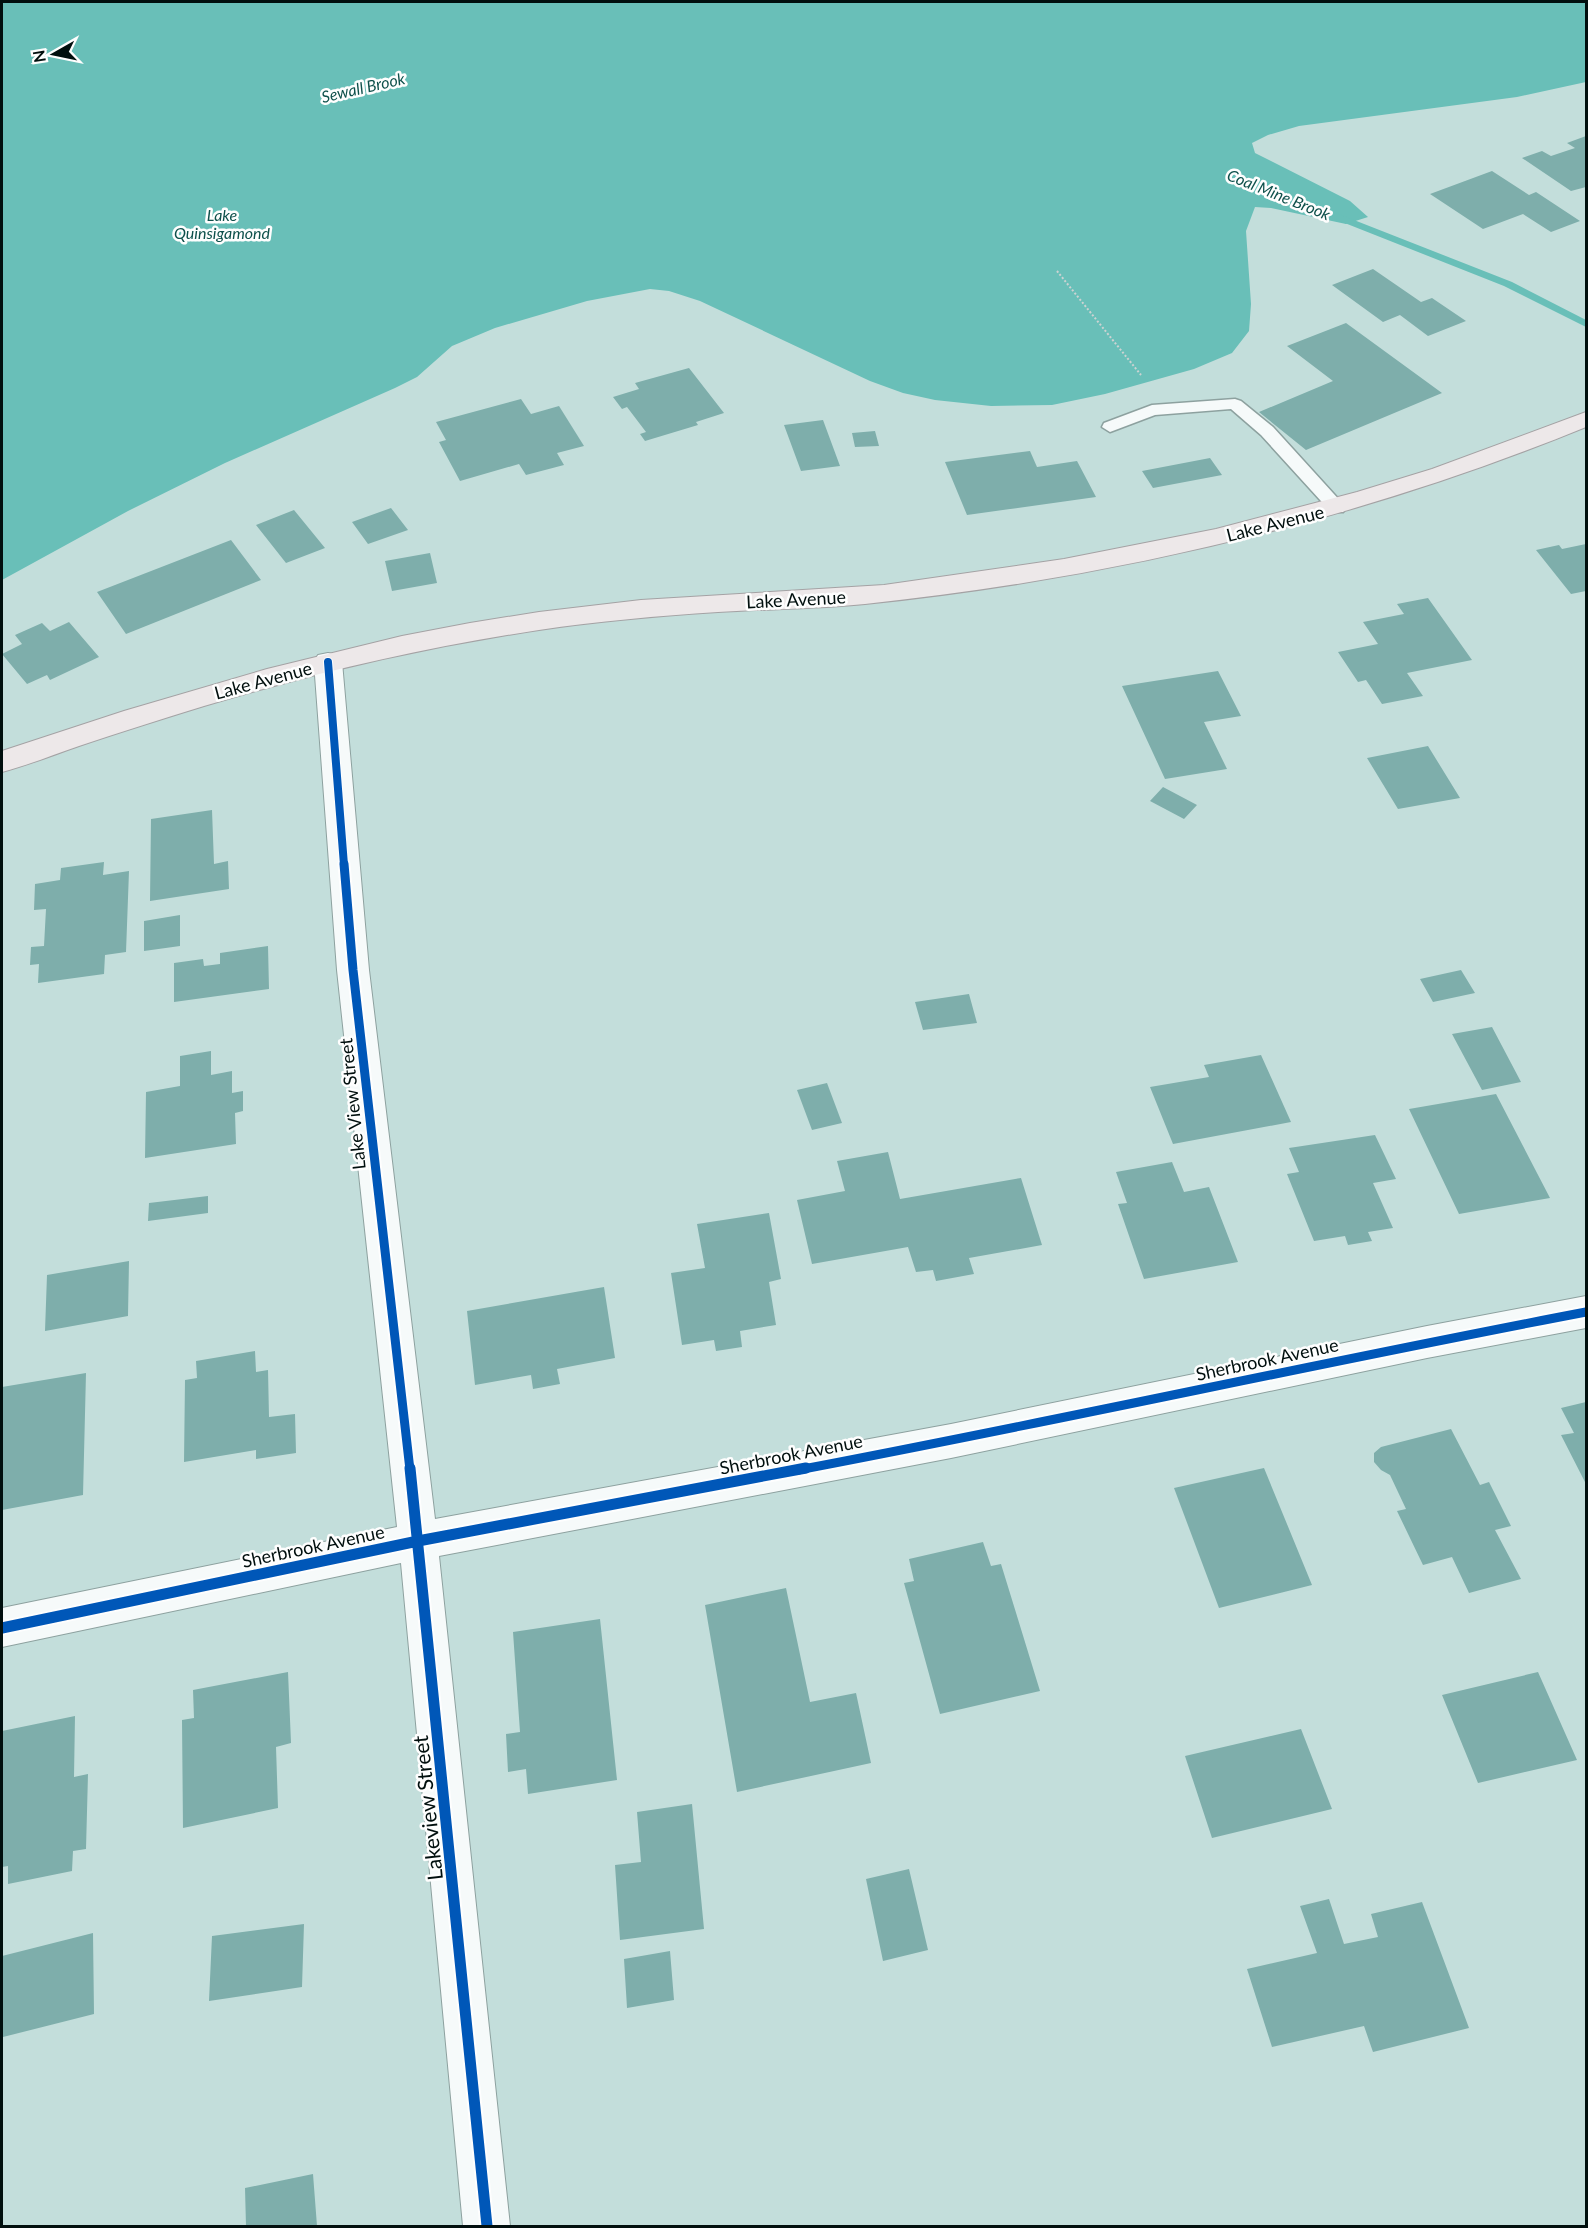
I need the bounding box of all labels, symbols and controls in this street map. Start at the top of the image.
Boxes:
north arrow [24,24,84,84]
text: N [28,49,49,64]
water label: Sewall Brook [319,68,407,106]
water label: Coal Mine Brook [1225,165,1334,224]
water label: Lake Quinsigamond [174,205,271,242]
street label: Lake Avenue [1224,500,1326,546]
street label: Lake Avenue [746,585,846,613]
street label: Lake Avenue [212,656,314,704]
street label: Lake View Street [334,1037,370,1171]
street label: Sherbrook Avenue [1194,1333,1340,1385]
street label: Sherbrook Avenue [718,1429,864,1479]
street label: Sherbrook Avenue [240,1520,386,1572]
street label: Lakeview Street [407,1734,447,1882]

